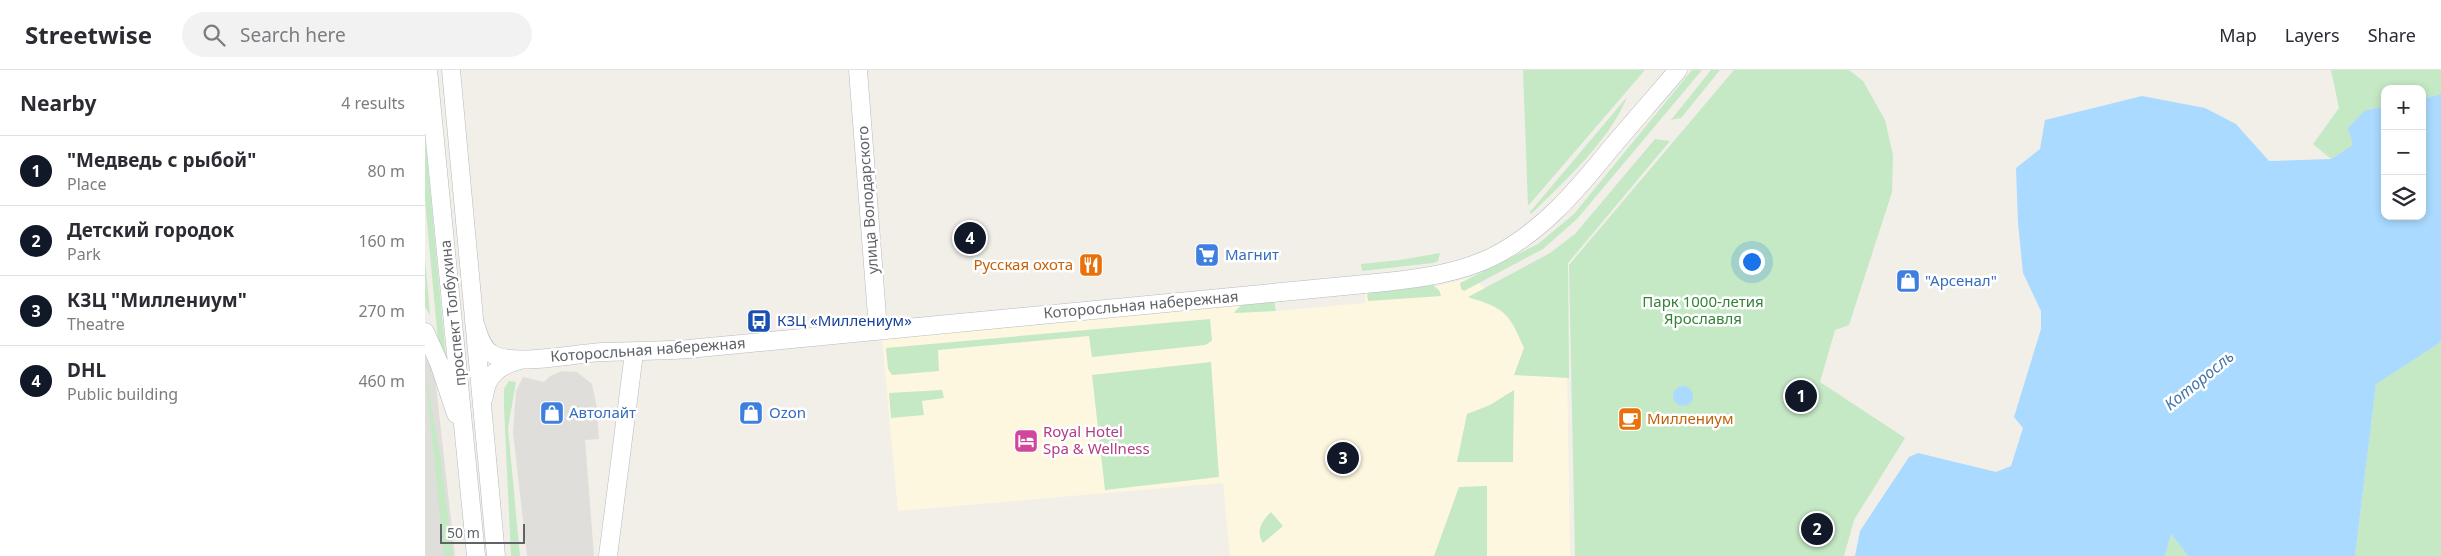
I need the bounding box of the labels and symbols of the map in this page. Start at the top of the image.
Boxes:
street label: улица Володарского [852,125,882,275]
pin: 4 [954,219,986,257]
street label: проспект Толбухина [434,239,470,387]
supermarket icon: Магнит [1194,242,1220,268]
place label: Магнит [1225,244,1279,264]
your location [1739,249,1765,275]
restaurant icon: Русская охота [1078,252,1104,278]
place label: Русская охота [973,254,1073,274]
shop icon: "Арсенал" [1895,268,1921,294]
place label: "Арсенал" [1925,270,1997,290]
street label: Которосльная набережная [1043,286,1239,322]
park label: Парк 1000-летия Ярославля [1642,291,1764,328]
bus stop icon: КЗЦ «Миллениум» [746,308,772,334]
place label: КЗЦ «Миллениум» [777,310,912,330]
street label: Которосльная набережная [550,332,746,366]
water label: Которосль [2160,345,2238,415]
pin: 1 [1785,377,1817,415]
shop icon: Автолайт [539,400,565,426]
shop icon: Ozon [738,400,764,426]
place label: Автолайт [569,402,636,422]
place label: Ozon [769,402,806,422]
cafe icon: Миллениум [1617,406,1643,432]
place label: Миллениум [1647,408,1733,428]
place label: Royal Hotel Spa & Wеllness [1043,421,1150,458]
hotel icon: Royal Hotel Spa & Wеllness [1013,428,1039,454]
pin: 3 [1327,439,1359,477]
pin: 2 [1801,510,1833,548]
scale bar [440,521,525,544]

